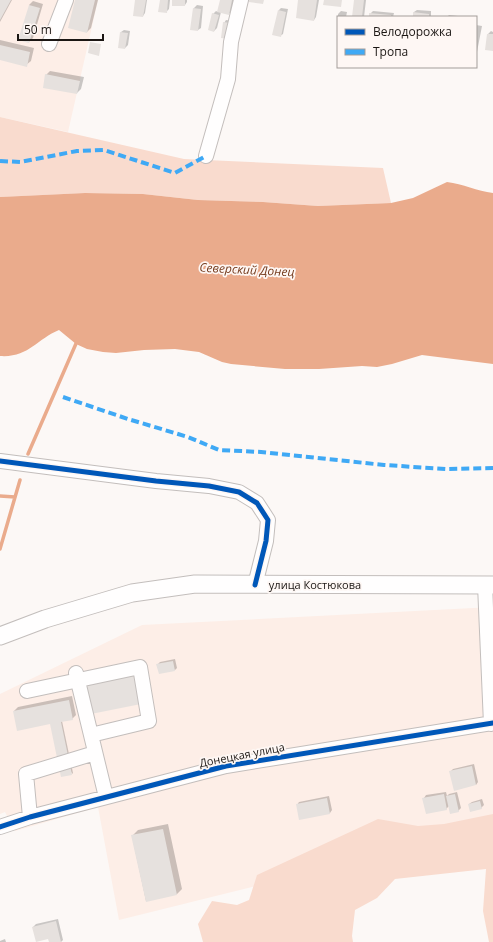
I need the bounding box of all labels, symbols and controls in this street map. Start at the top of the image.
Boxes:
scale bar [18,16,103,42]
legend [337,16,477,68]
text: 50 m [24,21,52,38]
text: Велодорожка [373,23,452,40]
text: Тропа [373,43,408,60]
water label: Северский Донец [199,259,295,280]
street label: улица Костюкова [269,577,361,592]
street label: Донецкая улица [198,739,286,770]

